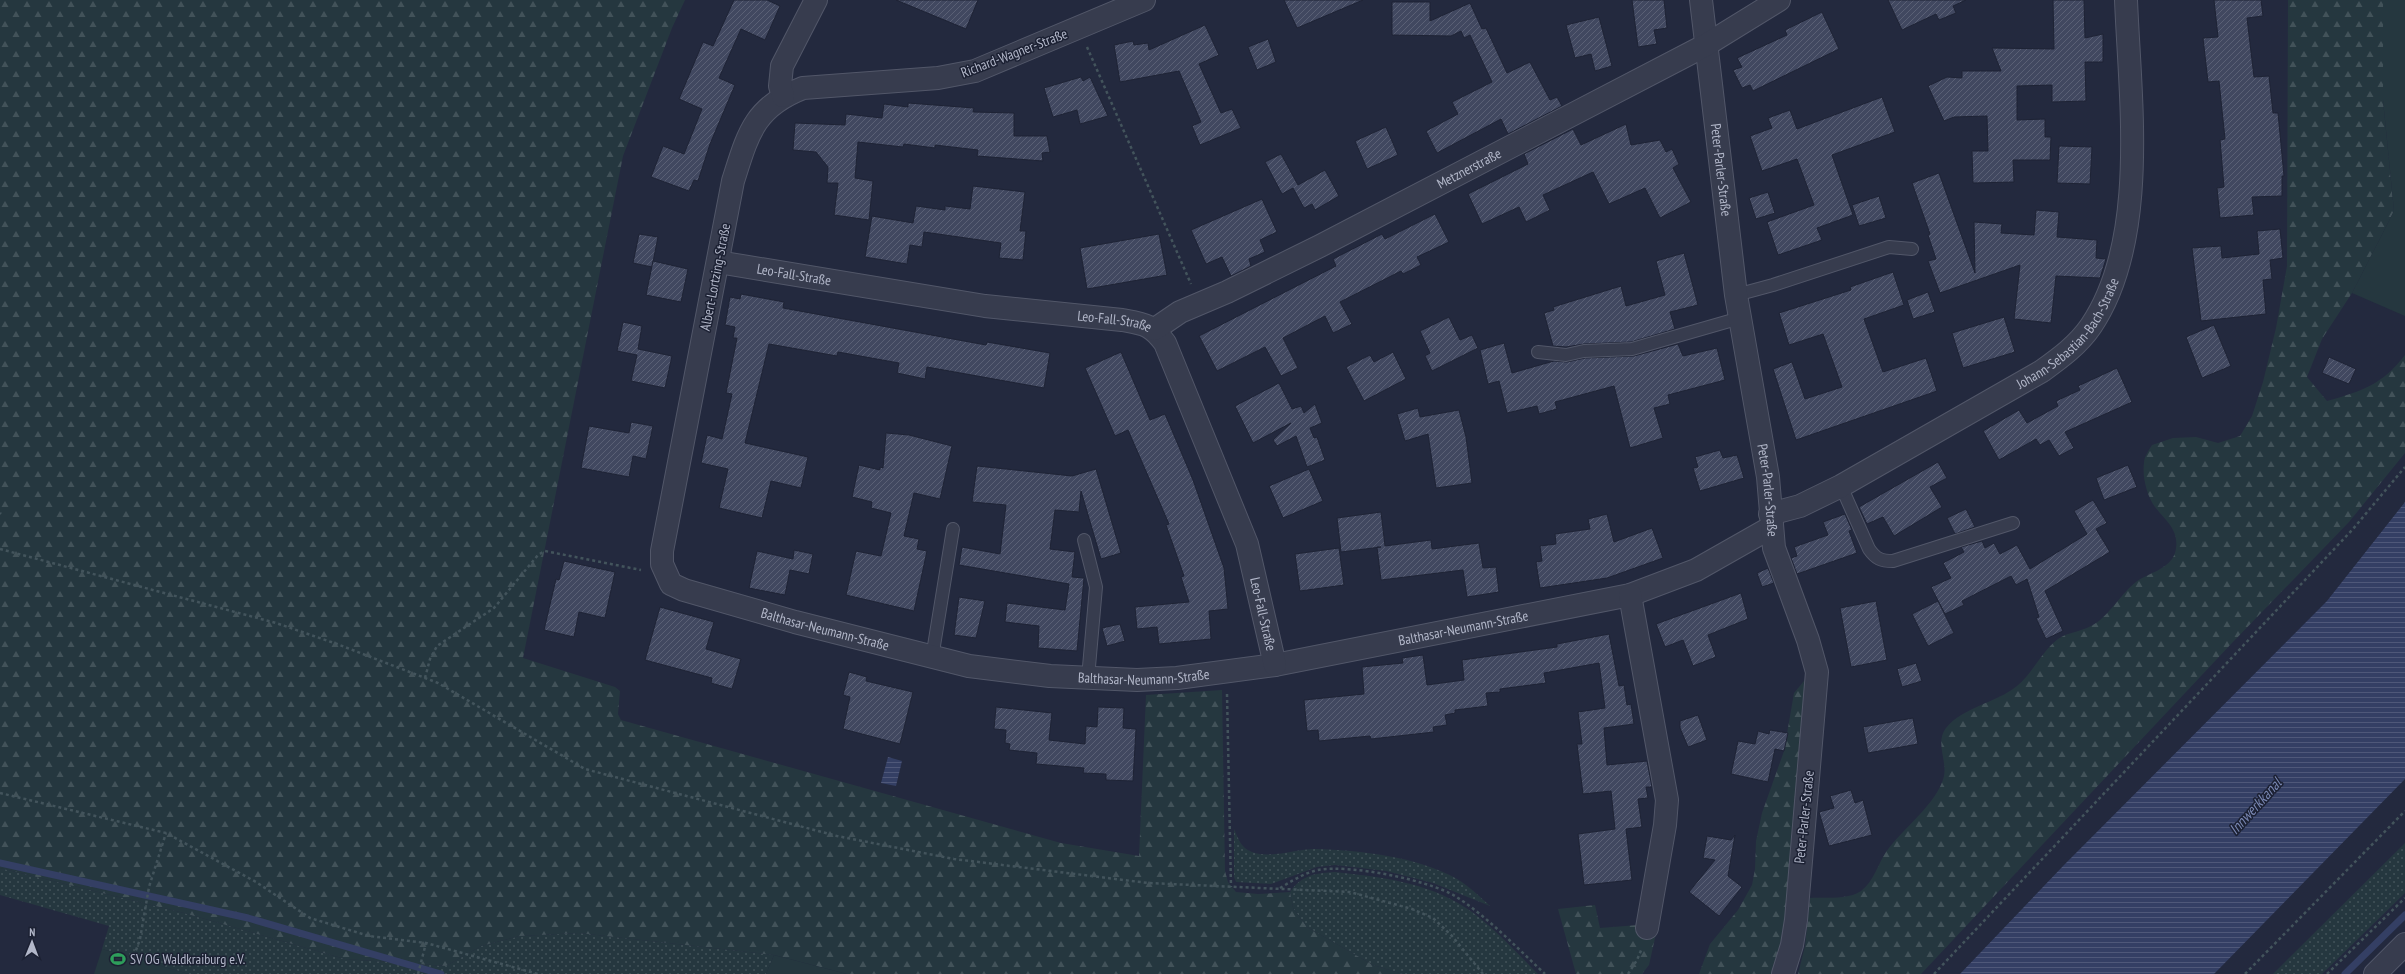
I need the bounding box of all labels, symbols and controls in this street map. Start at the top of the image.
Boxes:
street label: Richard-Wagner-Straße [958,24,1070,82]
street label: Peter-Parler-Straße [1707,122,1736,218]
street label: Metznerstraße [1434,144,1504,193]
street label: Albert-Lortzing-Straße [696,222,734,332]
street label: Leo-Fall-Straße [756,260,833,290]
street label: Johann-Sebastian-Bach-Straße [2012,275,2123,393]
street label: Leo-Fall-Straße [1077,306,1155,336]
street label: Peter-Parler-Straße [1753,442,1782,538]
street label: Leo-Fall-Straße [1246,575,1280,653]
street label: Balthasar-Neumann-Straße [759,604,891,655]
street label: Balthasar-Neumann-Straße [1397,606,1530,649]
street label: Balthasar-Neumann-Straße [1077,665,1211,689]
street label: Peter-Parler-Straße [1790,769,1818,864]
water label: Innwerkkanal [2225,773,2286,838]
north arrow [12,922,52,962]
text: N [29,925,35,939]
sports icon: SV OG Waldkraiburg e.V. [109,950,127,968]
place label: SV OG Waldkraiburg e.V. [130,950,245,968]

